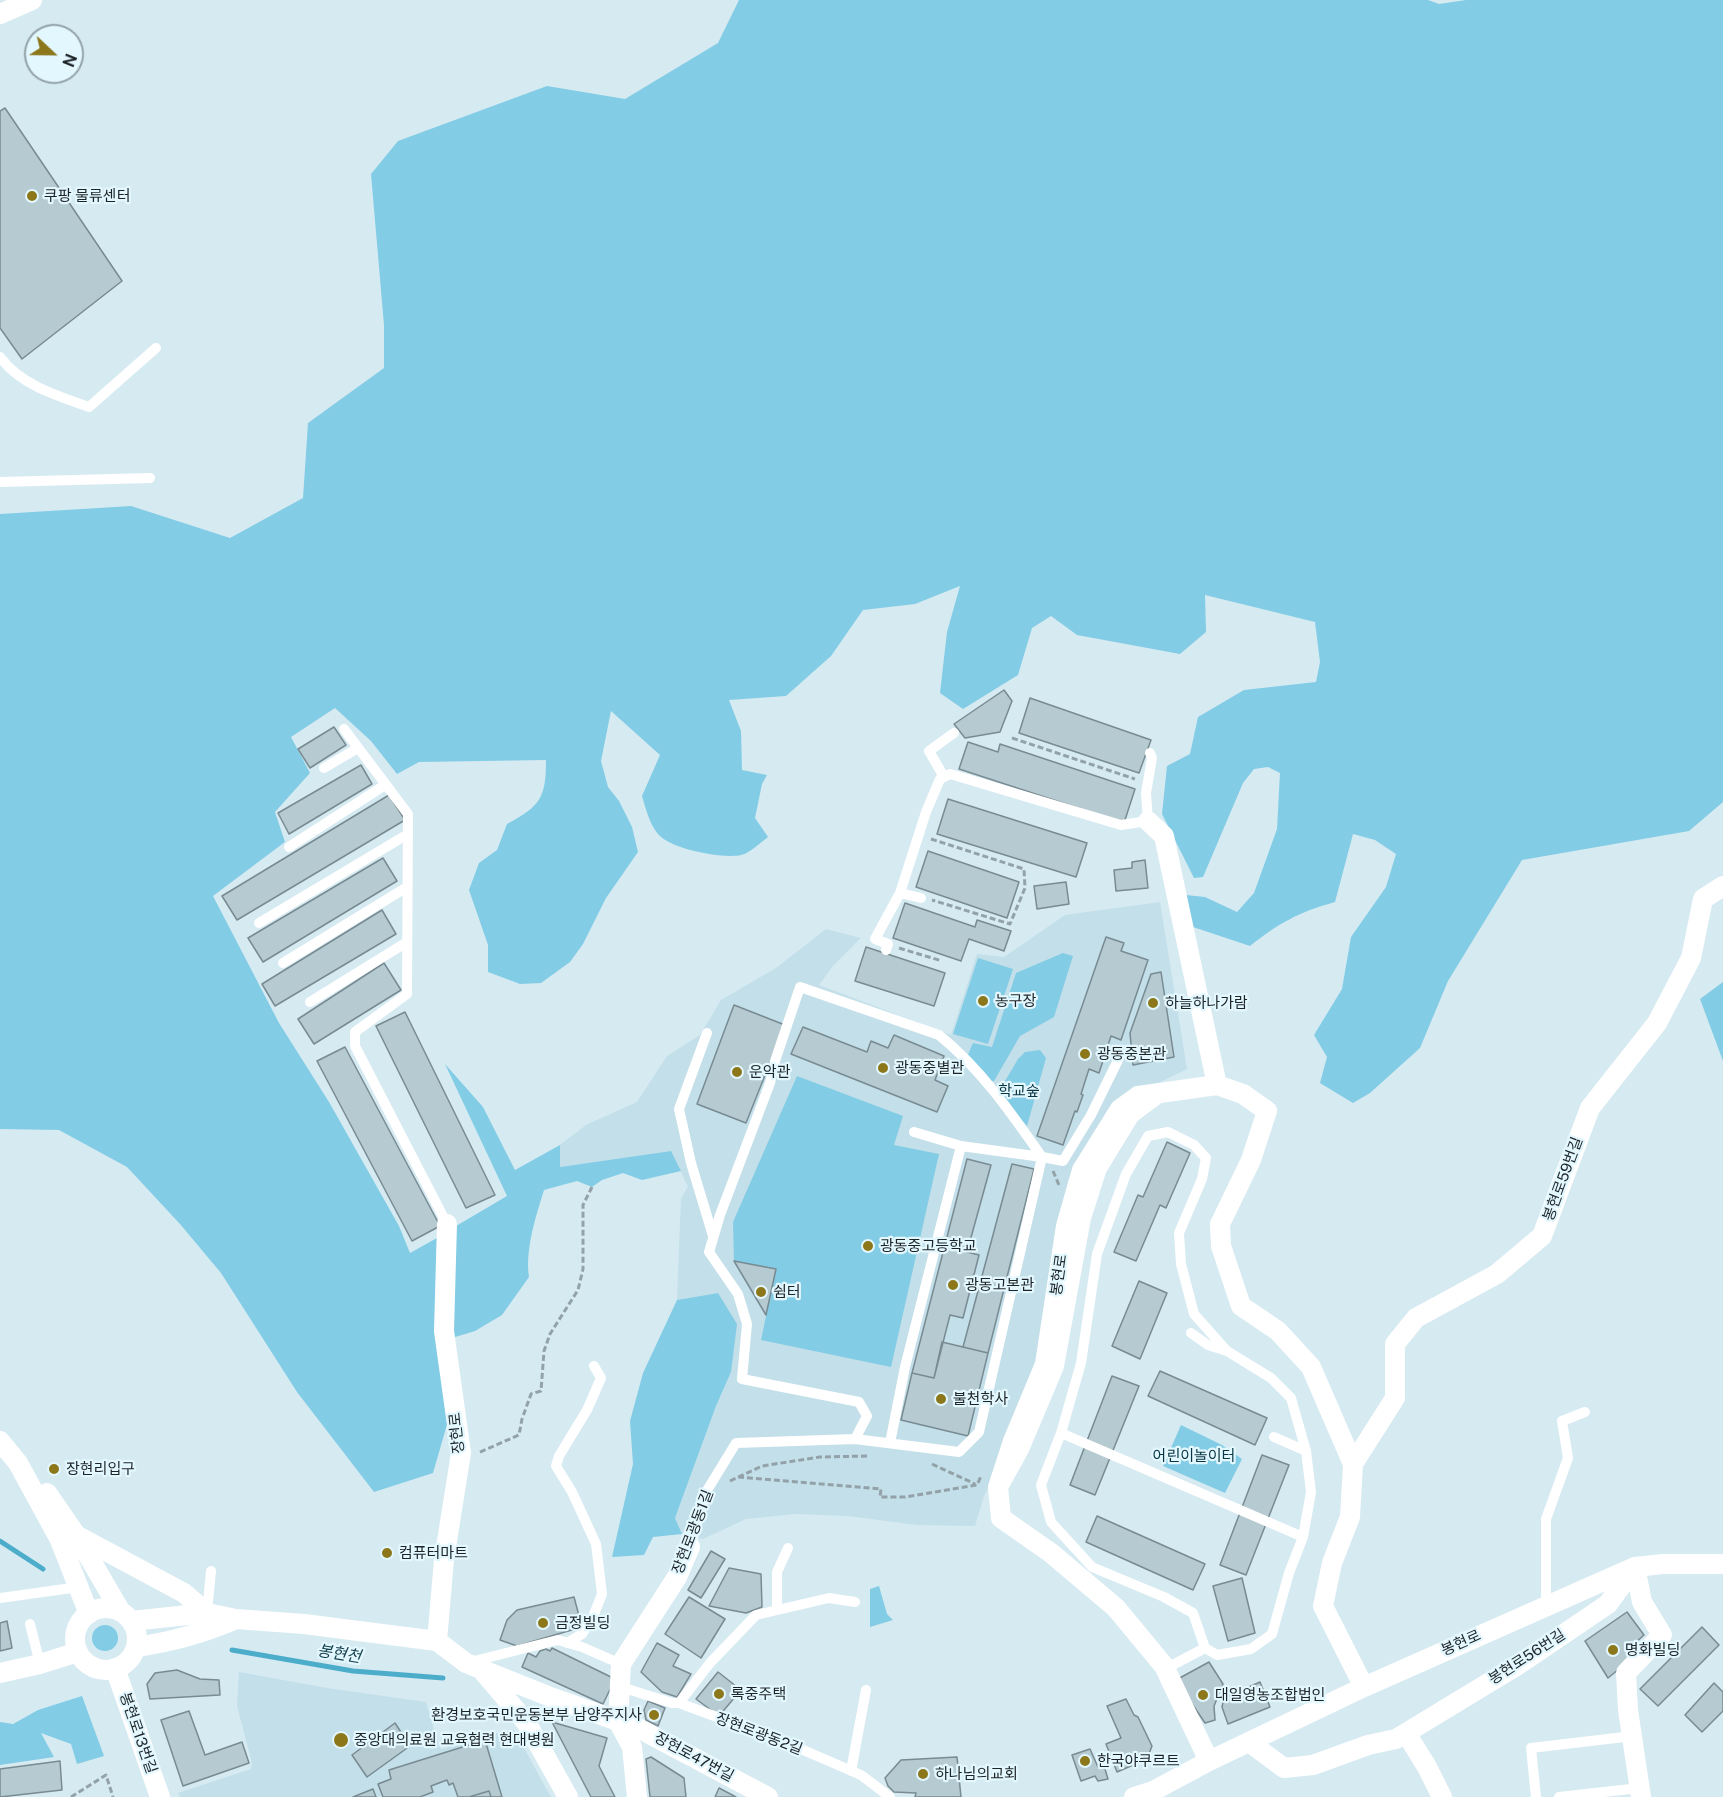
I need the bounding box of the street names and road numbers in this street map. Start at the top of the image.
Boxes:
street label: 봉현로59번길 [1539,1135,1587,1223]
street label: 봉현로 [1047,1253,1071,1297]
street label: 장현로 [446,1411,468,1455]
street label: 장현로광동1길 [669,1487,717,1577]
street label: 봉현로 [1438,1626,1484,1660]
street label: 봉현로56번길 [1485,1626,1569,1688]
street label: 봉현로13번길 [116,1690,160,1776]
street label: 장현로광동2길 [713,1709,805,1759]
street label: 장현로47번길 [651,1729,737,1785]

